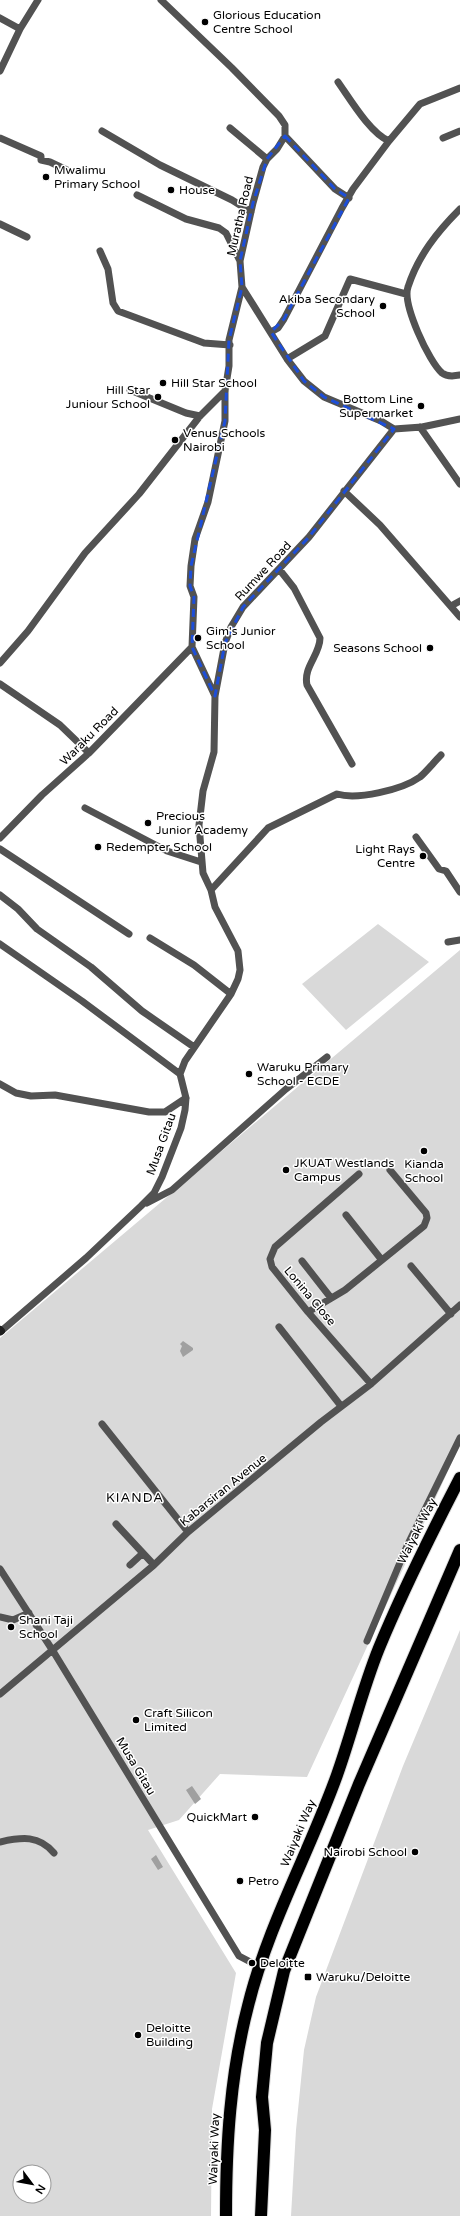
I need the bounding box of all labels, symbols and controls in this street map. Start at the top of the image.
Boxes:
place label: Glorious Education Centre School [213,8,321,36]
marker: Glorious Education Centre School [200,17,210,27]
place label: Mwalimu Primary School [54,163,140,191]
marker: Mwalimu Primary School [41,172,51,182]
street label: Muratha Road [224,175,256,257]
place label: House [179,183,215,197]
marker: House [166,185,176,195]
place label: Akiba Secondary School [279,292,376,320]
marker: Akiba Secondary School [378,301,388,311]
place label: Hill Star School [171,376,257,390]
marker: Hill Star School [158,378,168,388]
place label: Hill Star Juniour School [66,383,150,411]
marker: Hill Star Juniour School [153,392,163,402]
place label: Bottom Line Supermarket [339,392,413,420]
marker: Bottom Line Supermarket [416,401,426,411]
place label: Venus Schools Nairobi [183,426,266,454]
marker: Venus Schools Nairobi [170,435,180,445]
street label: Rumwe Road [232,538,294,604]
place label: Gim's Junior School [206,624,276,652]
marker: Gim's Junior School [193,633,203,643]
place label: Seasons School [333,641,422,655]
marker: Seasons School [425,643,435,653]
street label: Waraku Road [57,704,121,768]
place label: Precious Junior Academy [156,809,248,837]
marker: Precious Junior Academy [143,818,153,828]
place label: Redempter School [106,840,212,854]
marker: Redempter School [93,842,103,852]
place label: Light Rays Centre [355,842,415,870]
marker: Light Rays Centre [418,851,428,861]
place label: Waruku Primary School - ECDE [257,1060,349,1088]
marker: Waruku Primary School - ECDE [244,1069,254,1079]
street label: Musa Gitau [143,1111,179,1177]
marker: Kianda School [419,1146,429,1156]
place label: JKUAT Westlands Campus [294,1156,394,1184]
place label: Kianda School [404,1157,444,1185]
marker: JKUAT Westlands Campus [281,1165,291,1175]
street label: Lonina Close [281,1264,339,1329]
street label: Kabarsiran Avenue [177,1451,269,1529]
district label: KIANDA [106,1490,164,1506]
street label: Waiyaki Way [394,1495,440,1566]
place label: Shani Taji School [19,1613,73,1641]
marker: Shani Taji School [6,1622,16,1632]
place label: Craft Silicon Limited [144,1706,213,1734]
marker: Craft Silicon Limited [131,1715,141,1725]
street label: Musa Gitau [113,1735,159,1797]
street label: Waiyaki Way [278,1797,319,1869]
place label: QuickMart [187,1810,247,1824]
marker: QuickMart [250,1812,260,1822]
place label: Nairobi School [324,1845,407,1859]
marker: Nairobi School [410,1847,420,1857]
place label: Petro [248,1874,279,1888]
marker: Petro [235,1876,245,1886]
place label: Deloitte [260,1956,305,1970]
marker: Deloitte [247,1958,257,1968]
place label: Waruku/Deloitte [316,1970,410,1984]
marker: Waruku/Deloitte [303,1972,313,1982]
place label: Deloitte Building [146,2021,193,2049]
marker: Deloitte Building [133,2030,143,2040]
street label: Waiyaki Way [206,2112,222,2185]
north arrow [12,2164,52,2204]
text: N [32,2182,48,2196]

